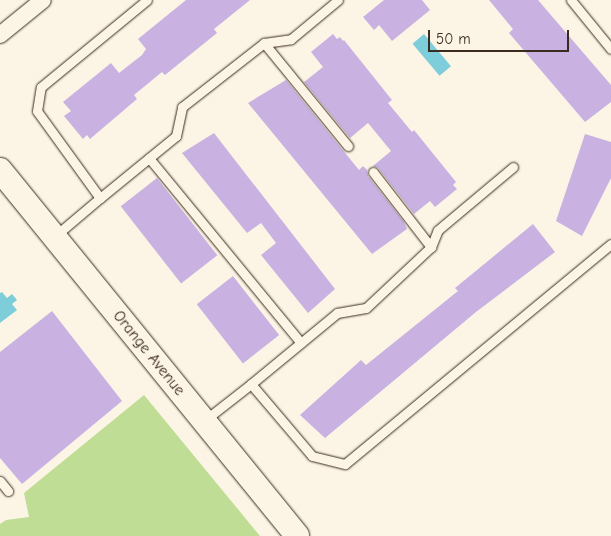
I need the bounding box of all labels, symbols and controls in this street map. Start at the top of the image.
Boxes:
scale bar [431,20,572,52]
text: 50 m [436,30,471,48]
street label: Orange Avenue [109,307,189,399]

